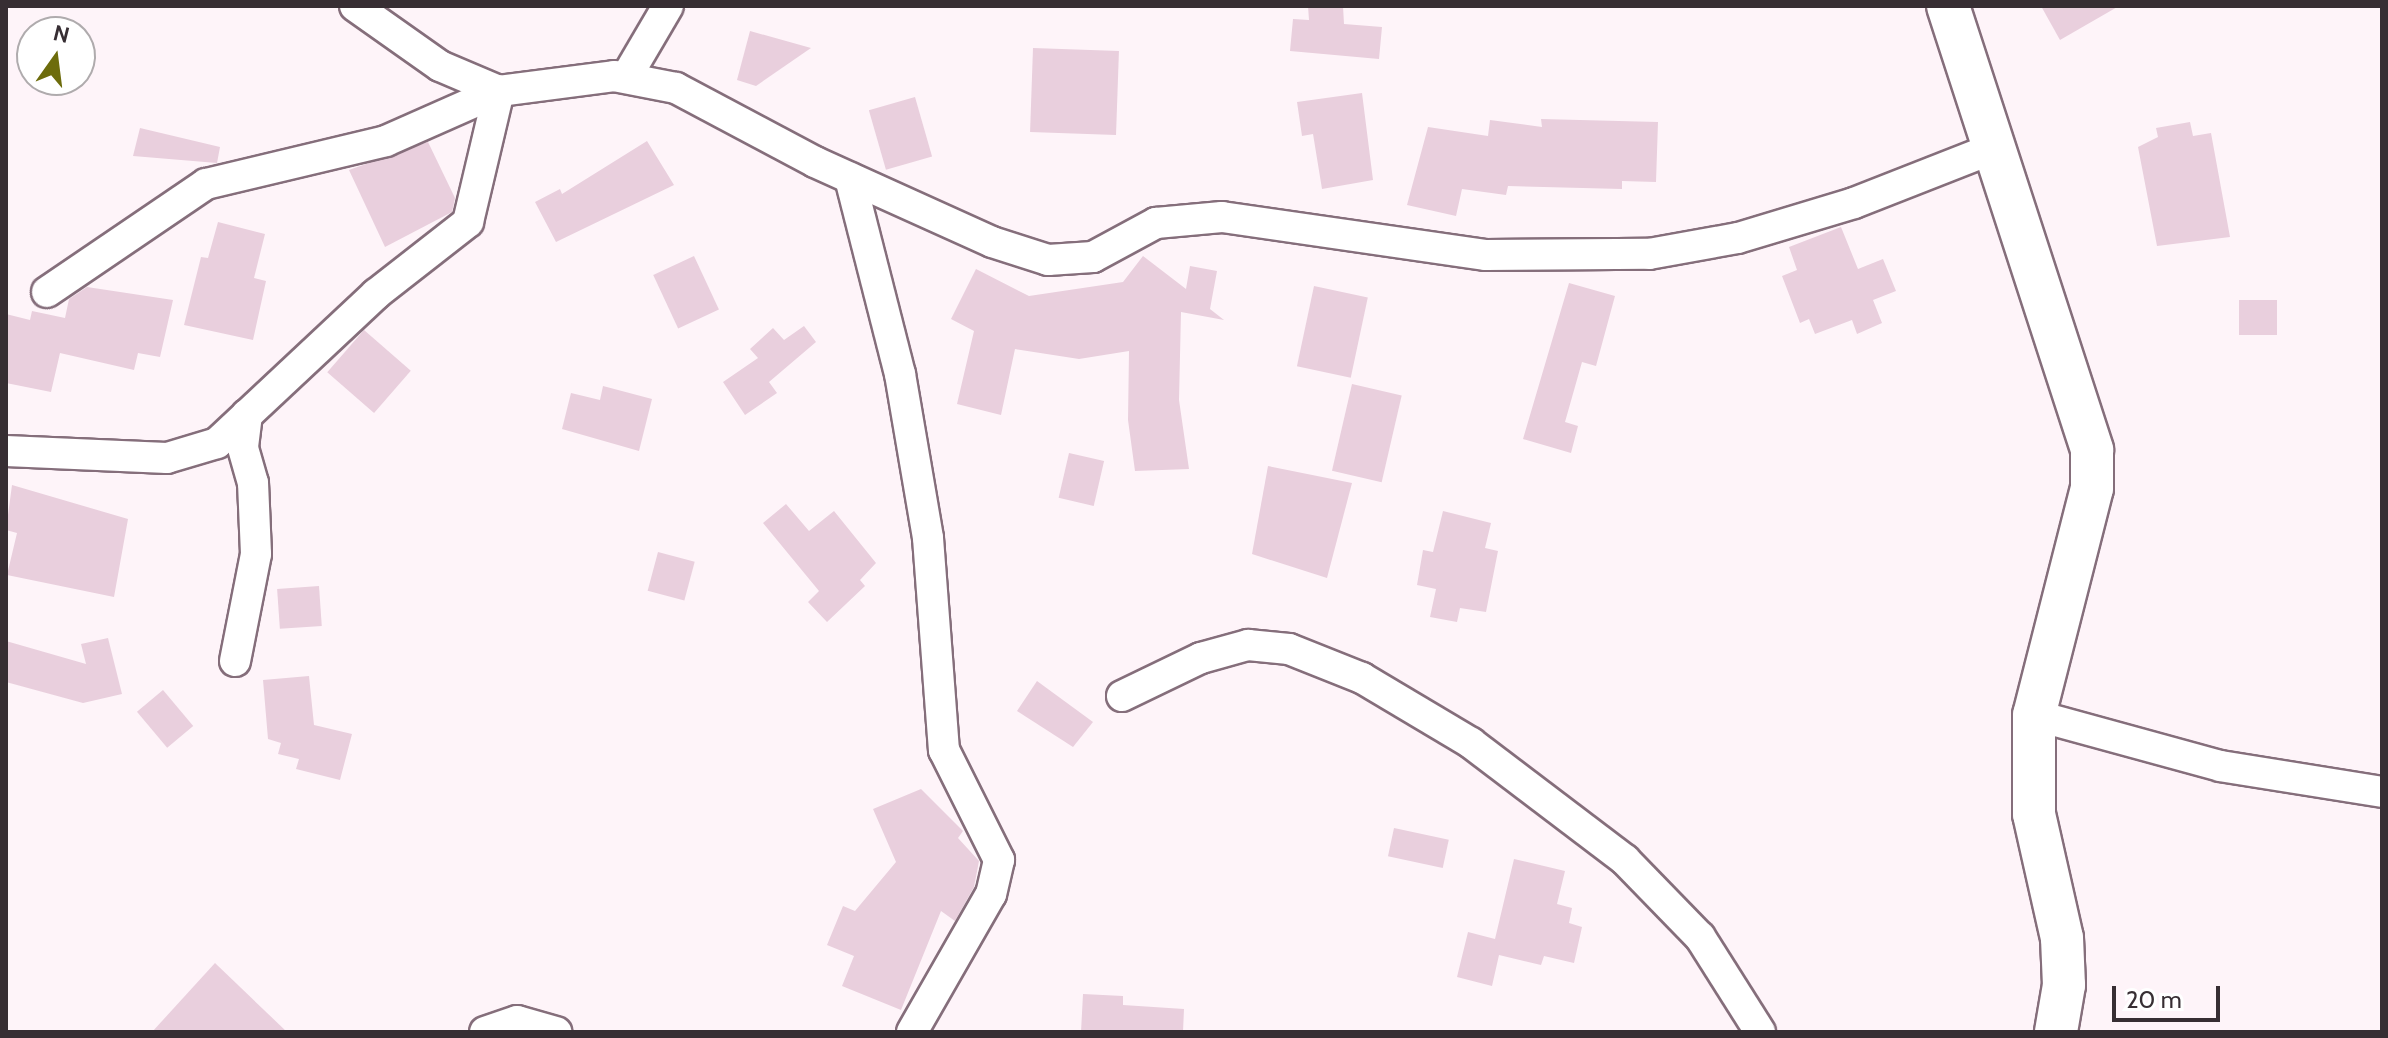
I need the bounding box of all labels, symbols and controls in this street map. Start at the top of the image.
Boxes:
north arrow [16,16,96,96]
text: N [51,19,72,49]
scale bar [2116,970,2224,1020]
text: 20 m [2126,985,2182,1014]

